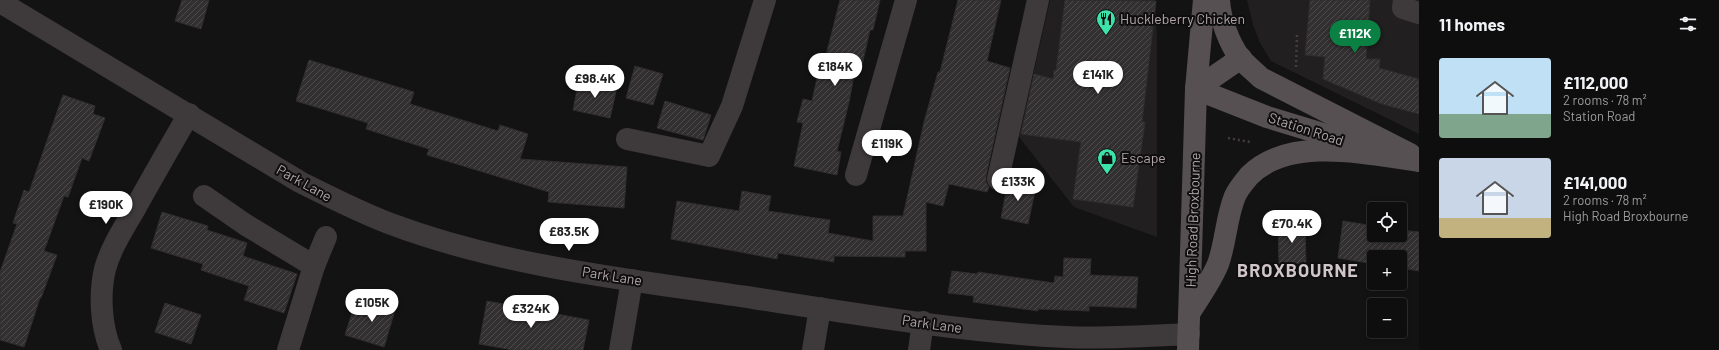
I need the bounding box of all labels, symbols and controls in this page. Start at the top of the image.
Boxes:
restaurant icon: Huckleberry Chicken [1095,8,1117,36]
place label: Huckleberry Chicken [1120,10,1245,27]
icon: filters [1677,13,1699,35]
text: 11 homes [1439,14,1505,34]
pin: £112K [1327,20,1383,54]
text: £112K [1339,25,1371,41]
pin: £184K [807,53,863,87]
text: £184K [817,58,853,74]
pin: £141K [1070,61,1126,95]
pin: £98.4K [562,65,628,99]
text: £141K [1082,66,1114,82]
text: £98.4K [574,70,616,86]
text: £112,000 [1563,72,1628,92]
icon: home [1471,74,1519,122]
text: 2 rooms · 78 m² [1563,92,1647,108]
street label: Station Road [1266,108,1346,149]
text: Station Road [1563,108,1635,124]
pin: £119K [859,130,915,164]
text: £119K [871,135,903,151]
shop icon: Escape [1096,147,1118,175]
place label: Escape [1121,149,1166,166]
street label: High Road Broxbourne [1182,152,1203,288]
street label: Park Lane [274,161,335,205]
pin: £133K [990,168,1046,202]
text: £141,000 [1563,172,1627,192]
text: £133K [1001,173,1035,189]
icon: home [1471,174,1519,222]
pin: £190K [78,191,134,225]
text: 2 rooms · 78 m² [1563,192,1647,208]
text: £190K [88,196,124,212]
map controls [1367,202,1407,338]
button: locate [1367,202,1407,242]
text: High Road Broxbourne [1563,208,1688,224]
pin: £70.4K [1259,210,1325,244]
text: £70.4K [1271,215,1313,231]
pin: £83.5K [536,218,602,252]
text: £83.5K [549,223,589,239]
button: + [1367,250,1407,290]
district label: BROXBOURNE [1237,259,1359,281]
street label: Park Lane [581,262,643,289]
pin: £105K [344,289,400,323]
text: £105K [354,294,390,310]
pin: £324K [503,295,559,329]
button: − [1367,298,1407,338]
text: £324K [512,300,550,316]
street label: Park Lane [901,311,963,336]

